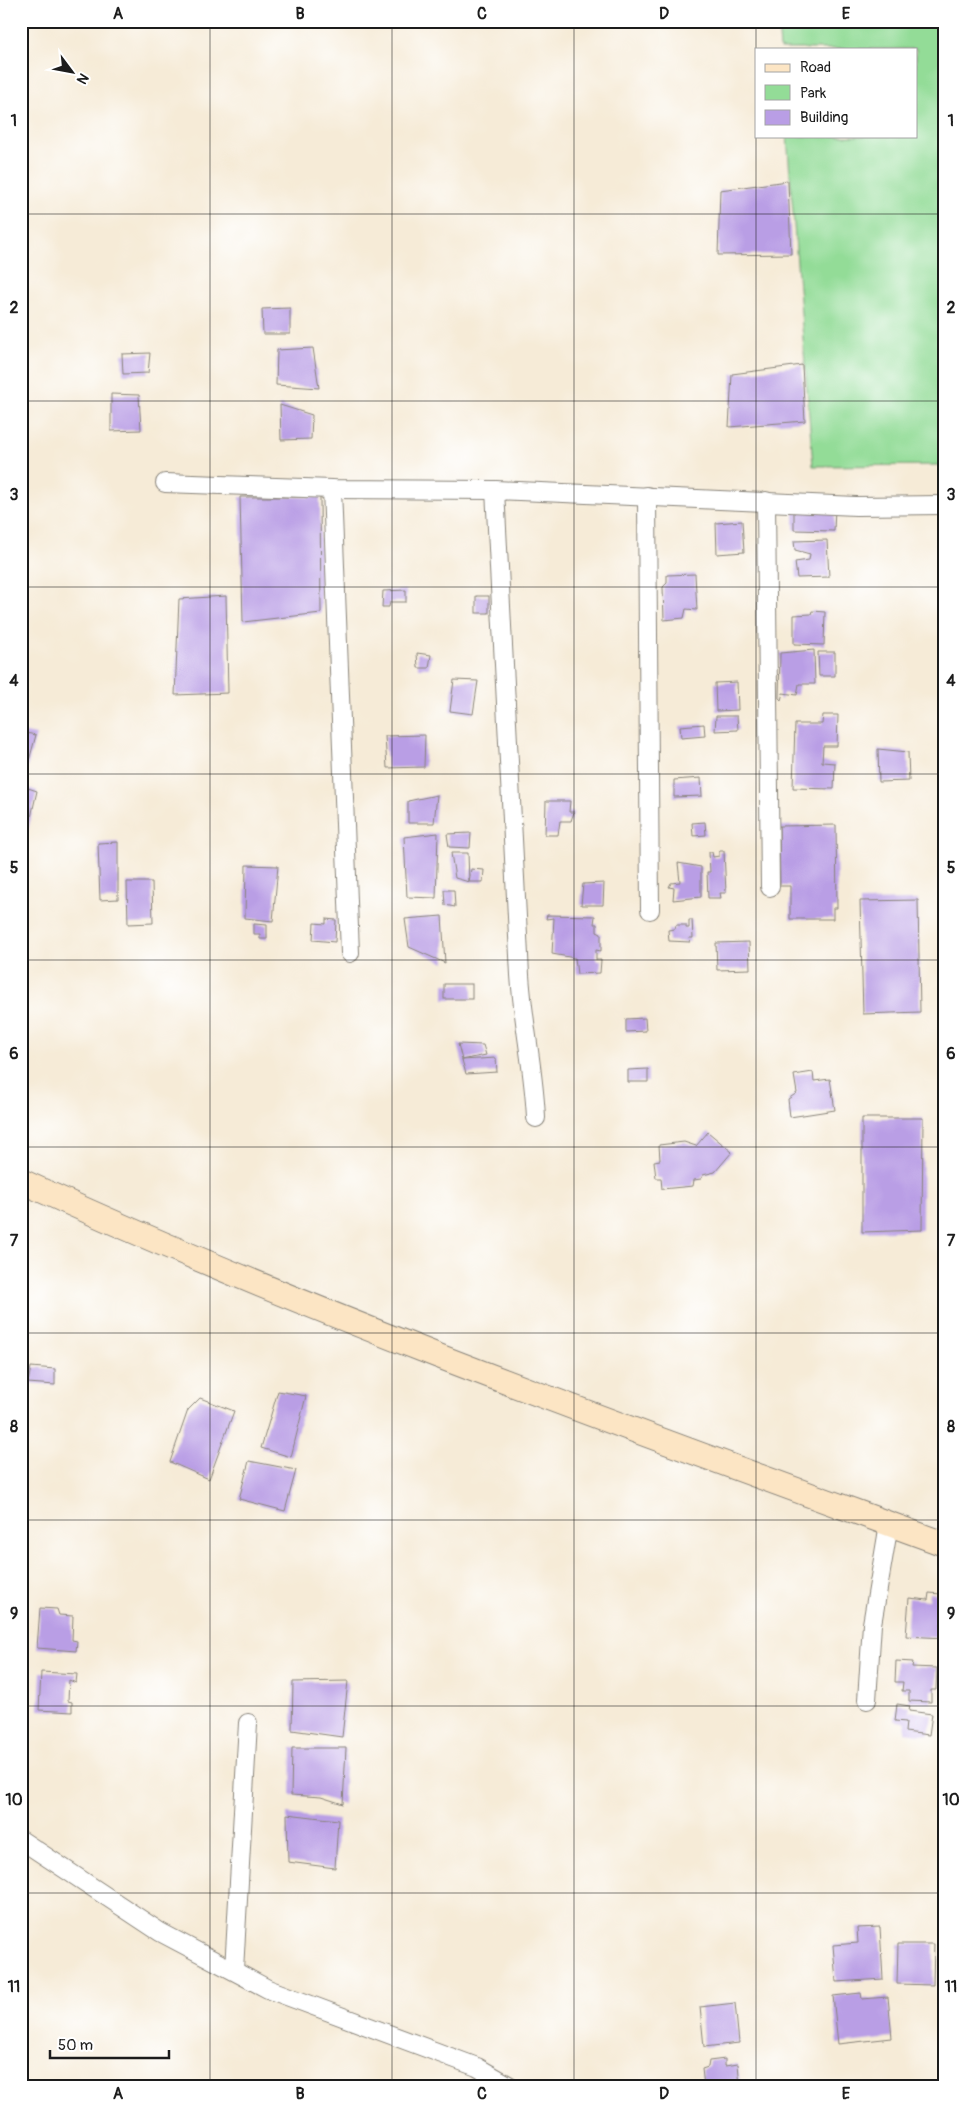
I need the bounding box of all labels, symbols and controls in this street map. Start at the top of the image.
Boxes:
text: A [113,4,124,24]
text: B [295,4,305,24]
text: C [477,4,487,24]
text: D [659,4,669,24]
text: E [842,4,851,24]
north arrow [48,48,98,98]
legend [755,48,918,138]
text: Road [800,58,831,77]
text: N [73,70,92,87]
text: Park [800,84,827,103]
text: Building [800,108,848,127]
text: 1 [11,111,17,131]
text: 1 [948,111,954,131]
text: 2 [10,298,19,318]
text: 2 [947,298,956,318]
text: 3 [10,485,19,505]
text: 3 [947,485,956,505]
text: 4 [9,671,19,691]
text: 4 [946,671,956,691]
text: 5 [10,858,19,878]
text: 5 [947,858,956,878]
text: 6 [9,1044,19,1064]
text: 6 [946,1044,956,1064]
text: 7 [10,1231,19,1251]
text: 7 [947,1231,956,1251]
text: 8 [10,1417,18,1437]
text: 8 [947,1417,955,1437]
text: 9 [10,1604,18,1624]
text: 9 [947,1604,955,1624]
text: 10 [5,1790,23,1810]
text: 10 [942,1790,960,1810]
text: 11 [8,1977,20,1997]
text: 11 [945,1977,957,1997]
scale bar [50,2027,169,2059]
text: 50 m [58,2036,93,2055]
text: A [113,2084,124,2104]
text: B [295,2084,305,2104]
text: C [477,2084,487,2104]
text: D [659,2084,669,2104]
text: E [842,2084,851,2104]

